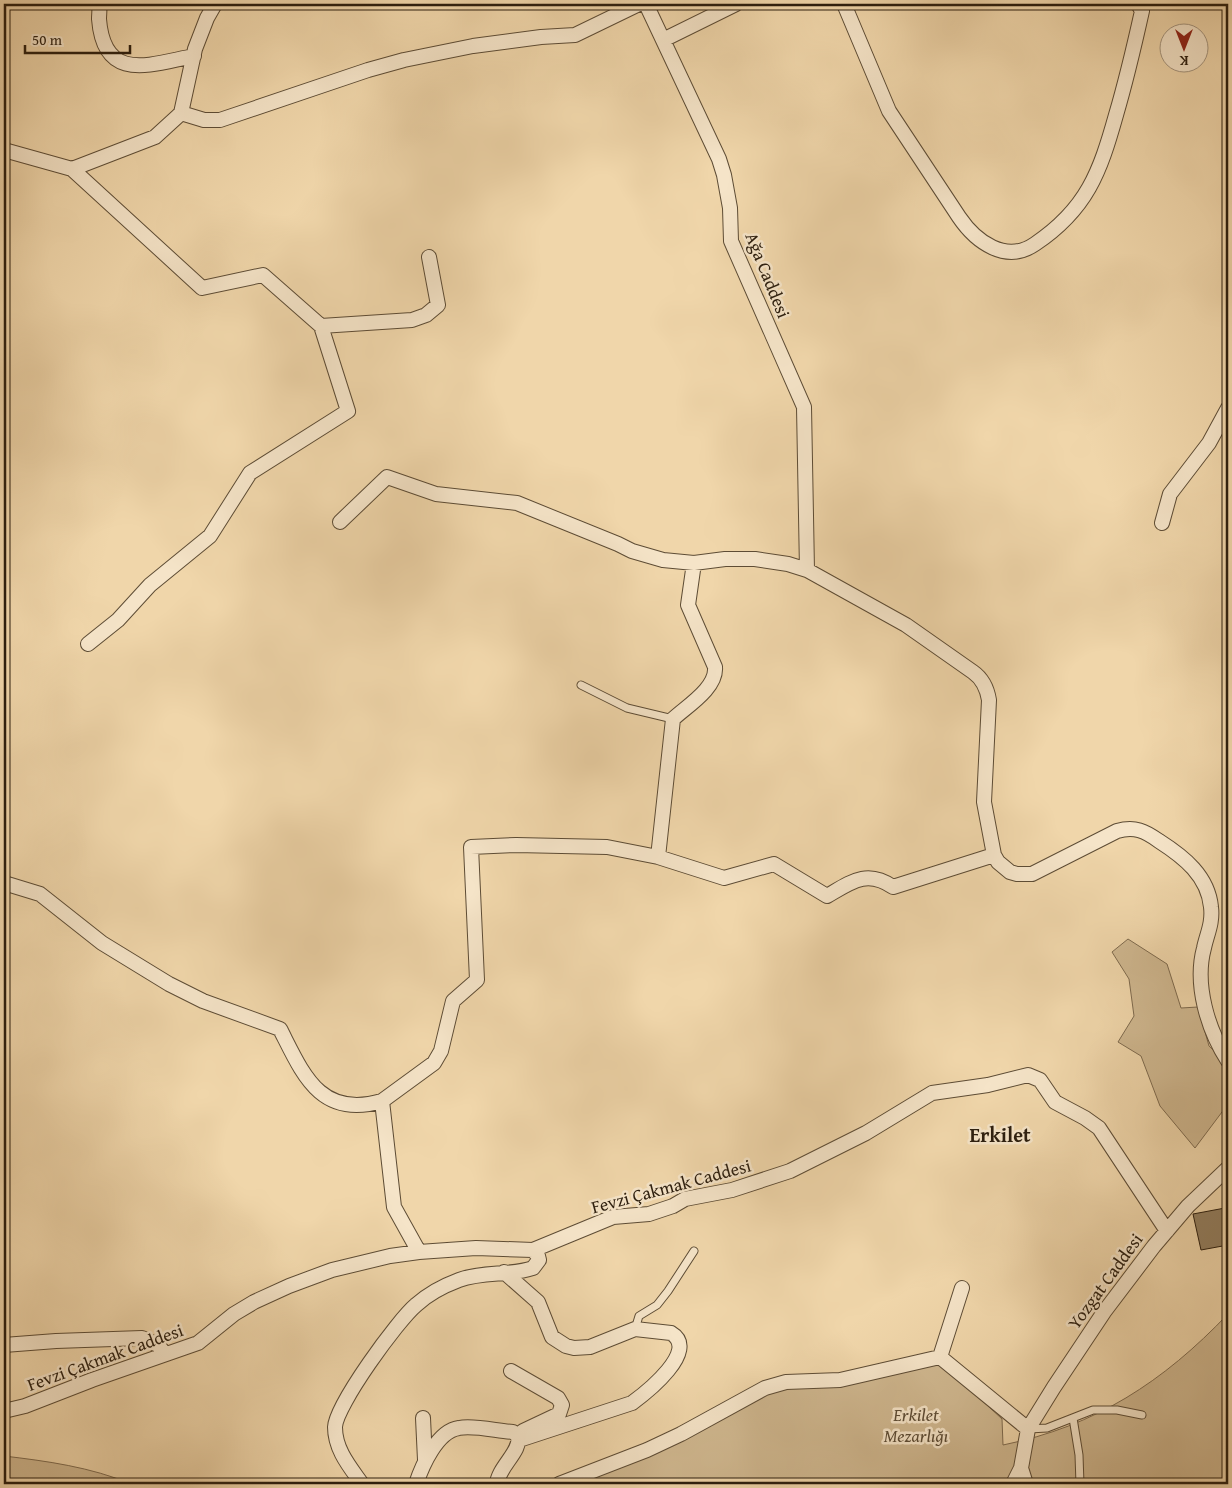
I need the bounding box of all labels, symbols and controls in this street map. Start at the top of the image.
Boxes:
scale bar [25,22,130,54]
north arrow [1160,22,1210,72]
text: 50 m [32,29,63,50]
text: K [1179,51,1188,71]
street label: Ağa Caddesi [739,228,797,322]
district label: Erkilet [969,1120,1031,1149]
street label: Fevzi Çakmak Caddesi [588,1152,754,1220]
street label: Yozgat Caddesi [1061,1227,1149,1335]
street label: Fevzi Çakmak Caddesi [23,1316,187,1398]
park label: Erkilet Mezarlığı [884,1401,949,1449]

